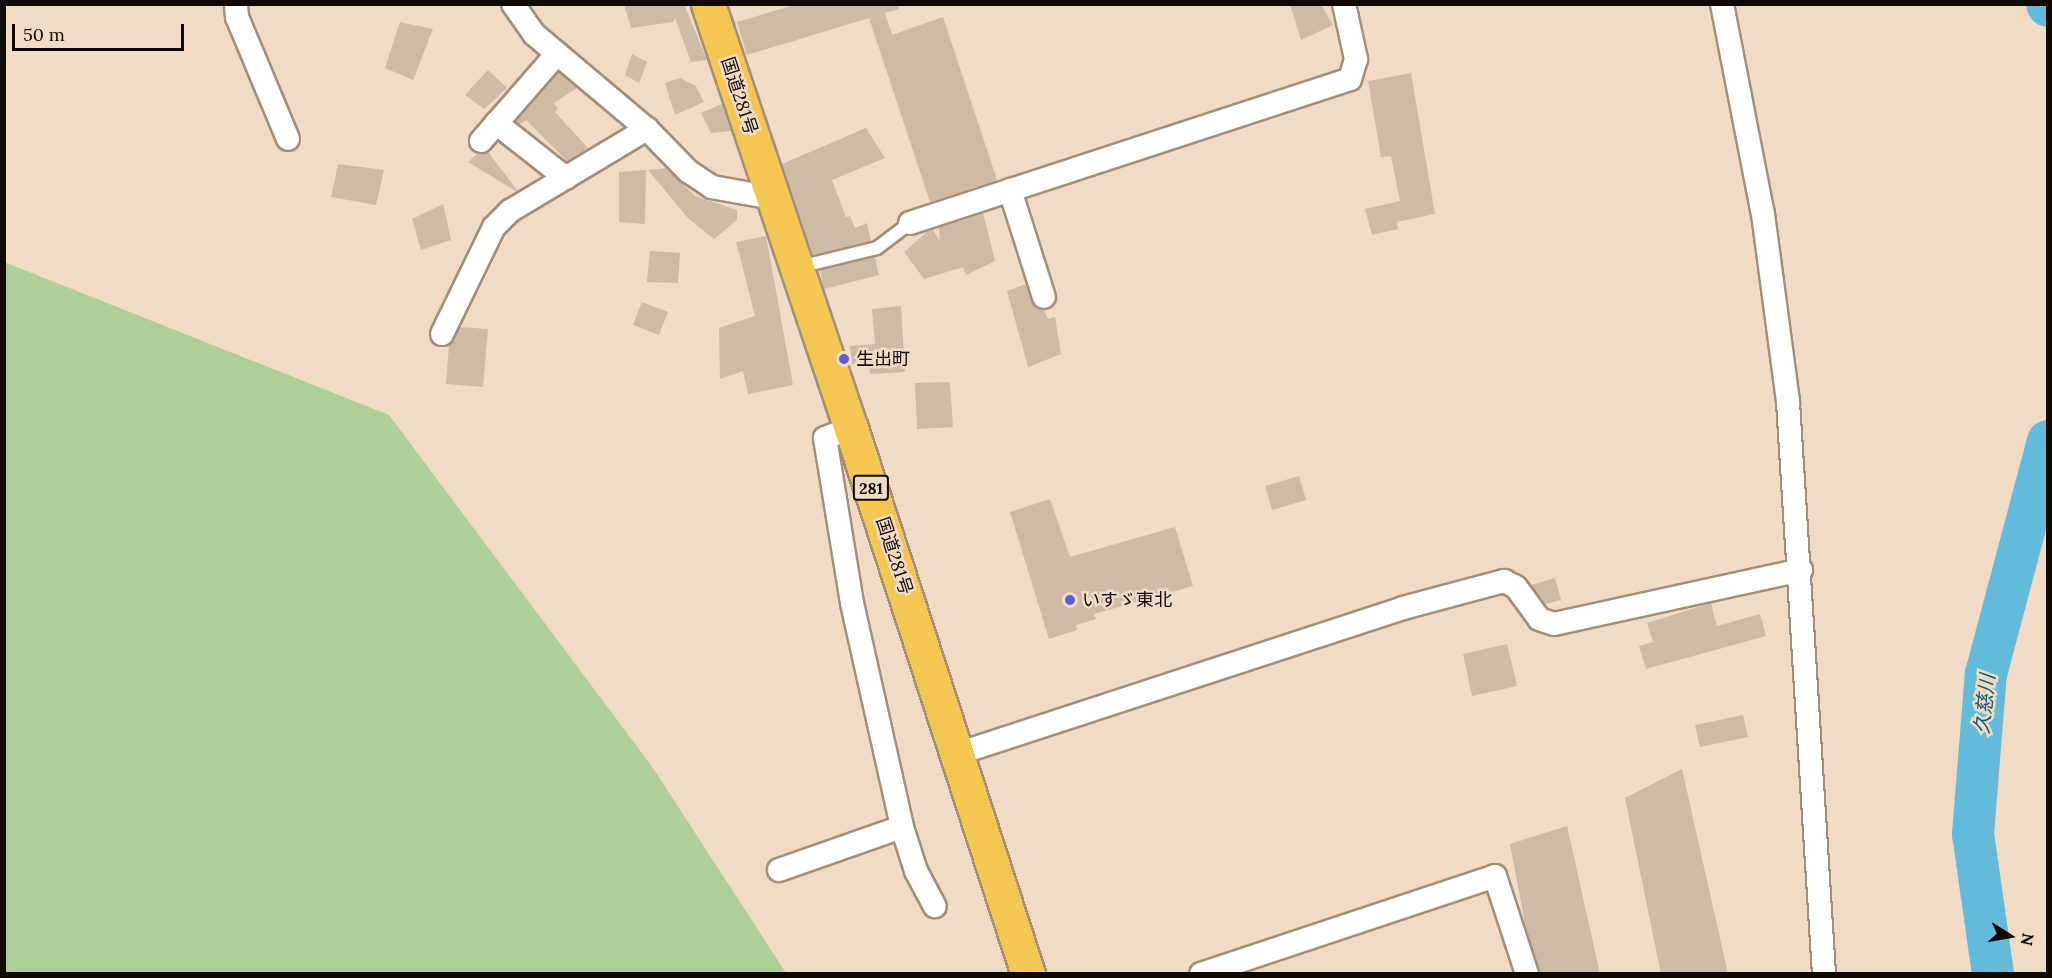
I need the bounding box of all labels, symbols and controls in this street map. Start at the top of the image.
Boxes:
scale bar [15,12,188,50]
text: 50 m [23,23,65,46]
street label: 国道281号 [716,54,762,138]
place label: 生出町 [856,348,910,370]
marker: 生出町 [837,352,851,366]
road number: 281 [852,475,890,501]
street label: 国道281号 [871,514,917,598]
place label: いすゞ東北 [1082,589,1172,611]
marker: いすゞ東北 [1063,593,1077,607]
water label: 久慈川 [1969,673,1999,735]
north arrow [1980,906,2040,966]
text: N [2017,931,2039,947]

